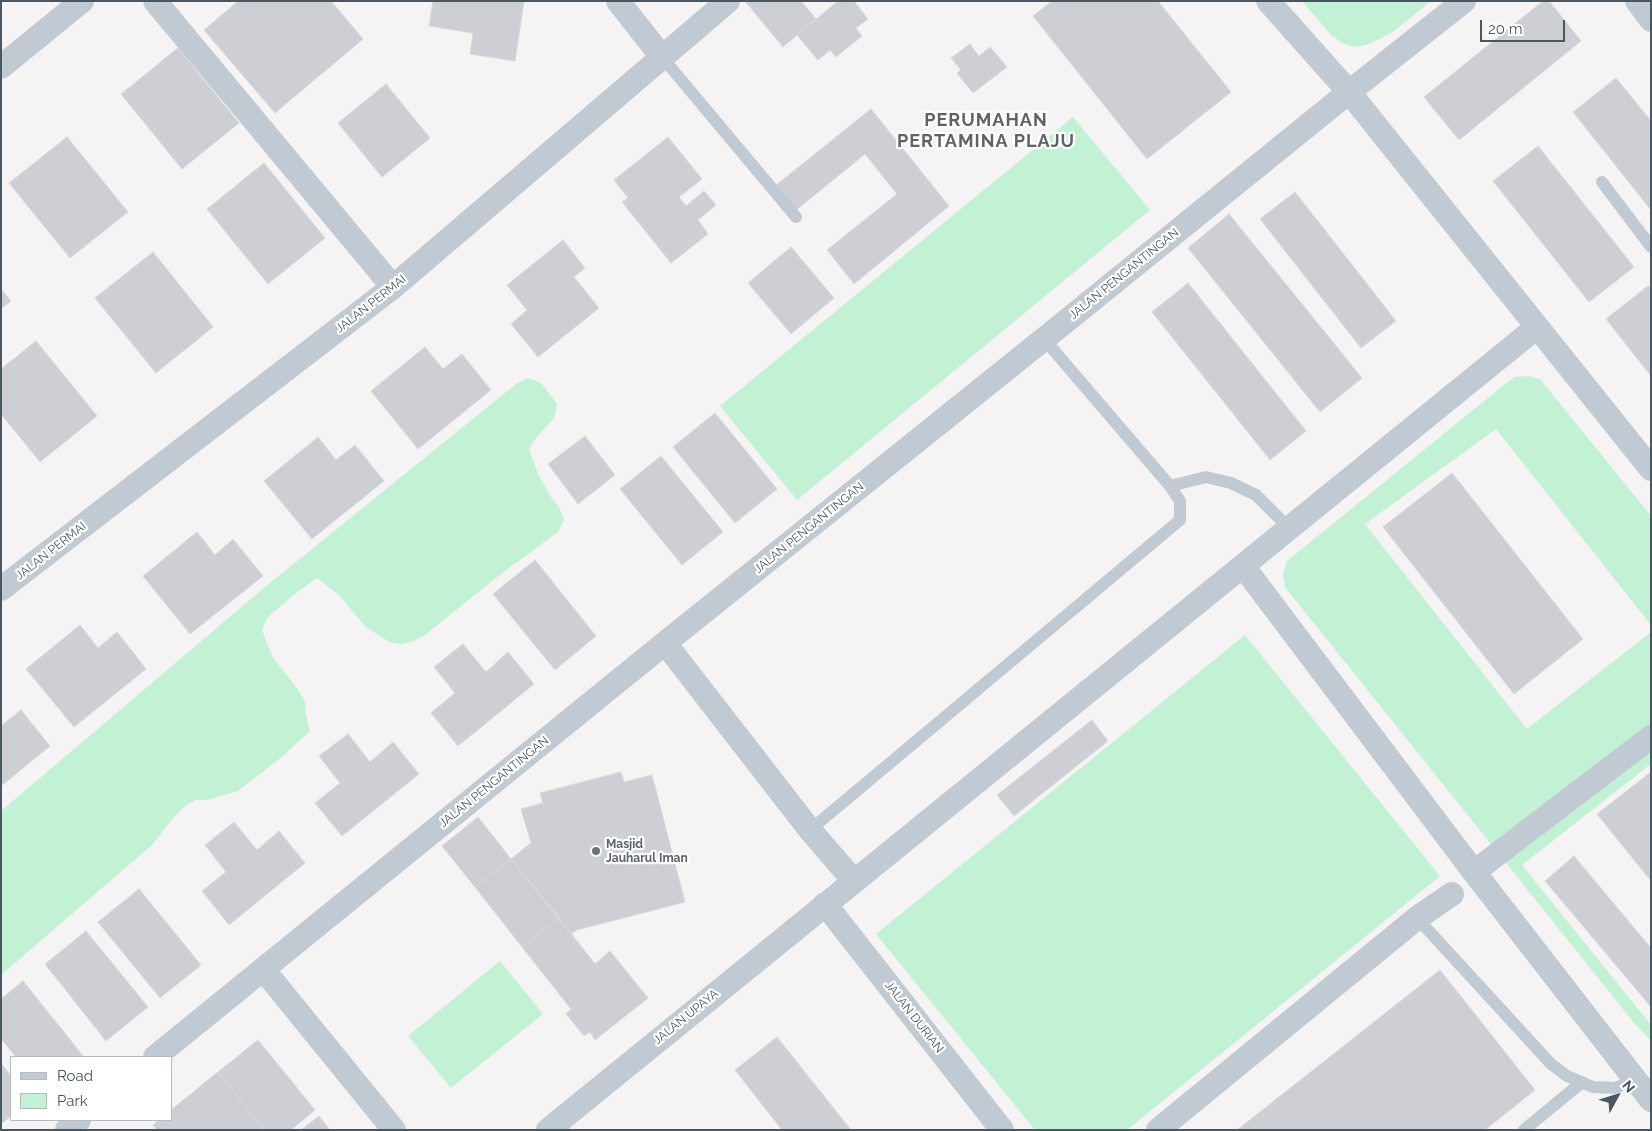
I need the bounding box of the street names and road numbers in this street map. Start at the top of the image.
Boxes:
street label: JALAN PENGANTINGAN [1066,225,1182,323]
street label: JALAN PERMAI [333,272,409,336]
street label: JALAN PENGANTINGAN [751,479,867,577]
street label: JALAN PERMAI [13,519,89,583]
street label: JALAN PENGANTINGAN [436,733,552,831]
street label: JALAN DURIAN [882,978,946,1056]
street label: JALAN UPAYA [651,986,721,1048]

